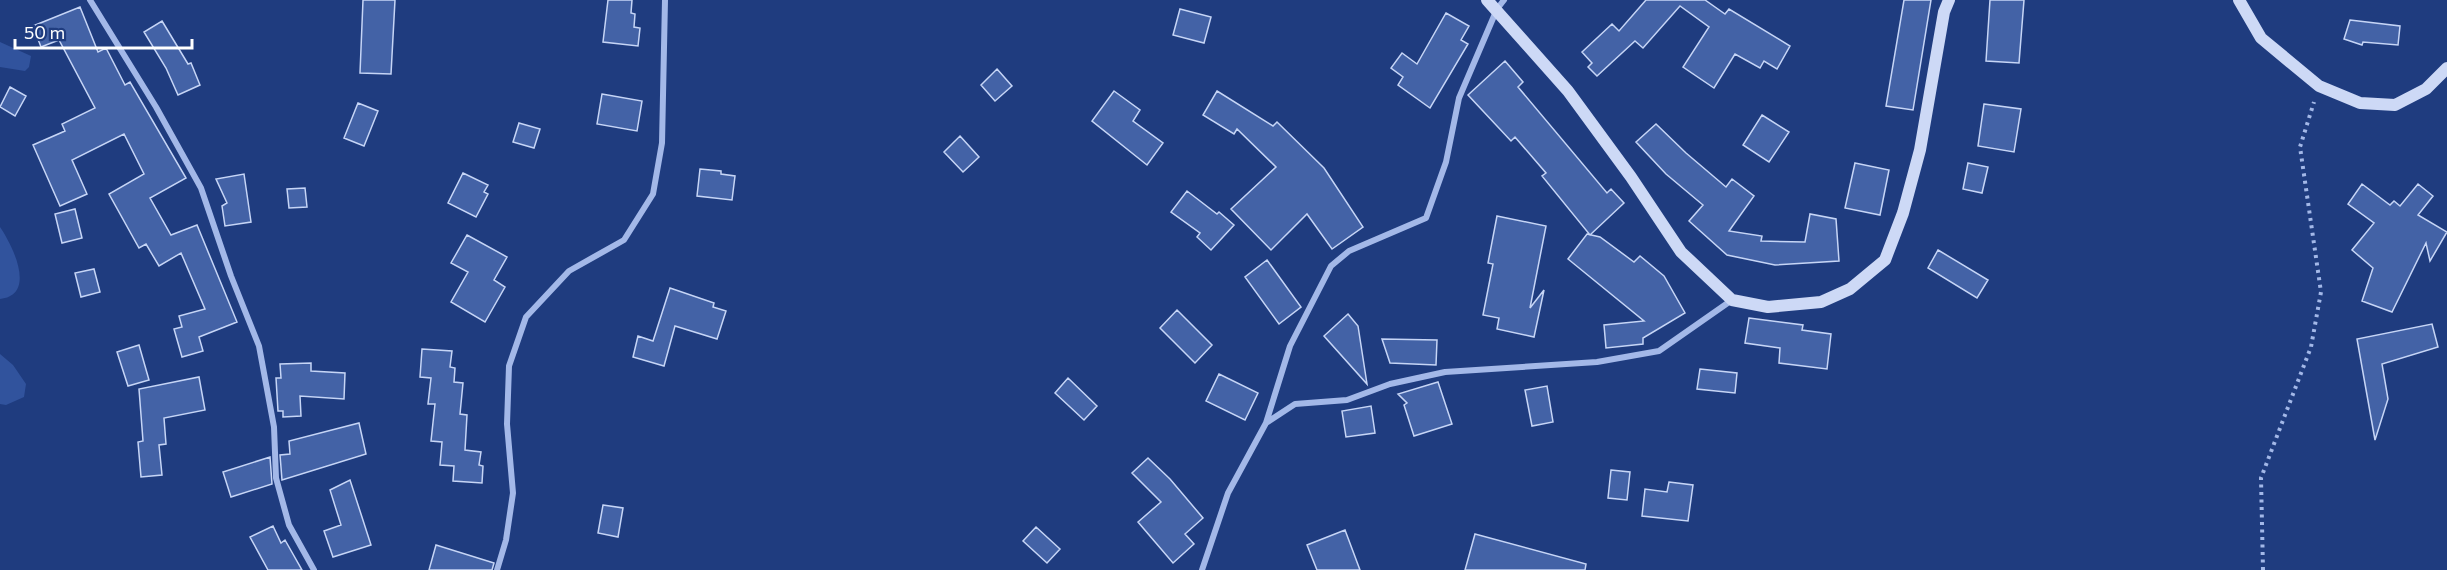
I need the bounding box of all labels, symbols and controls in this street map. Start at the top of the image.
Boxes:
scale bar [15,12,192,50]
text: 50 m [24,21,65,43]

